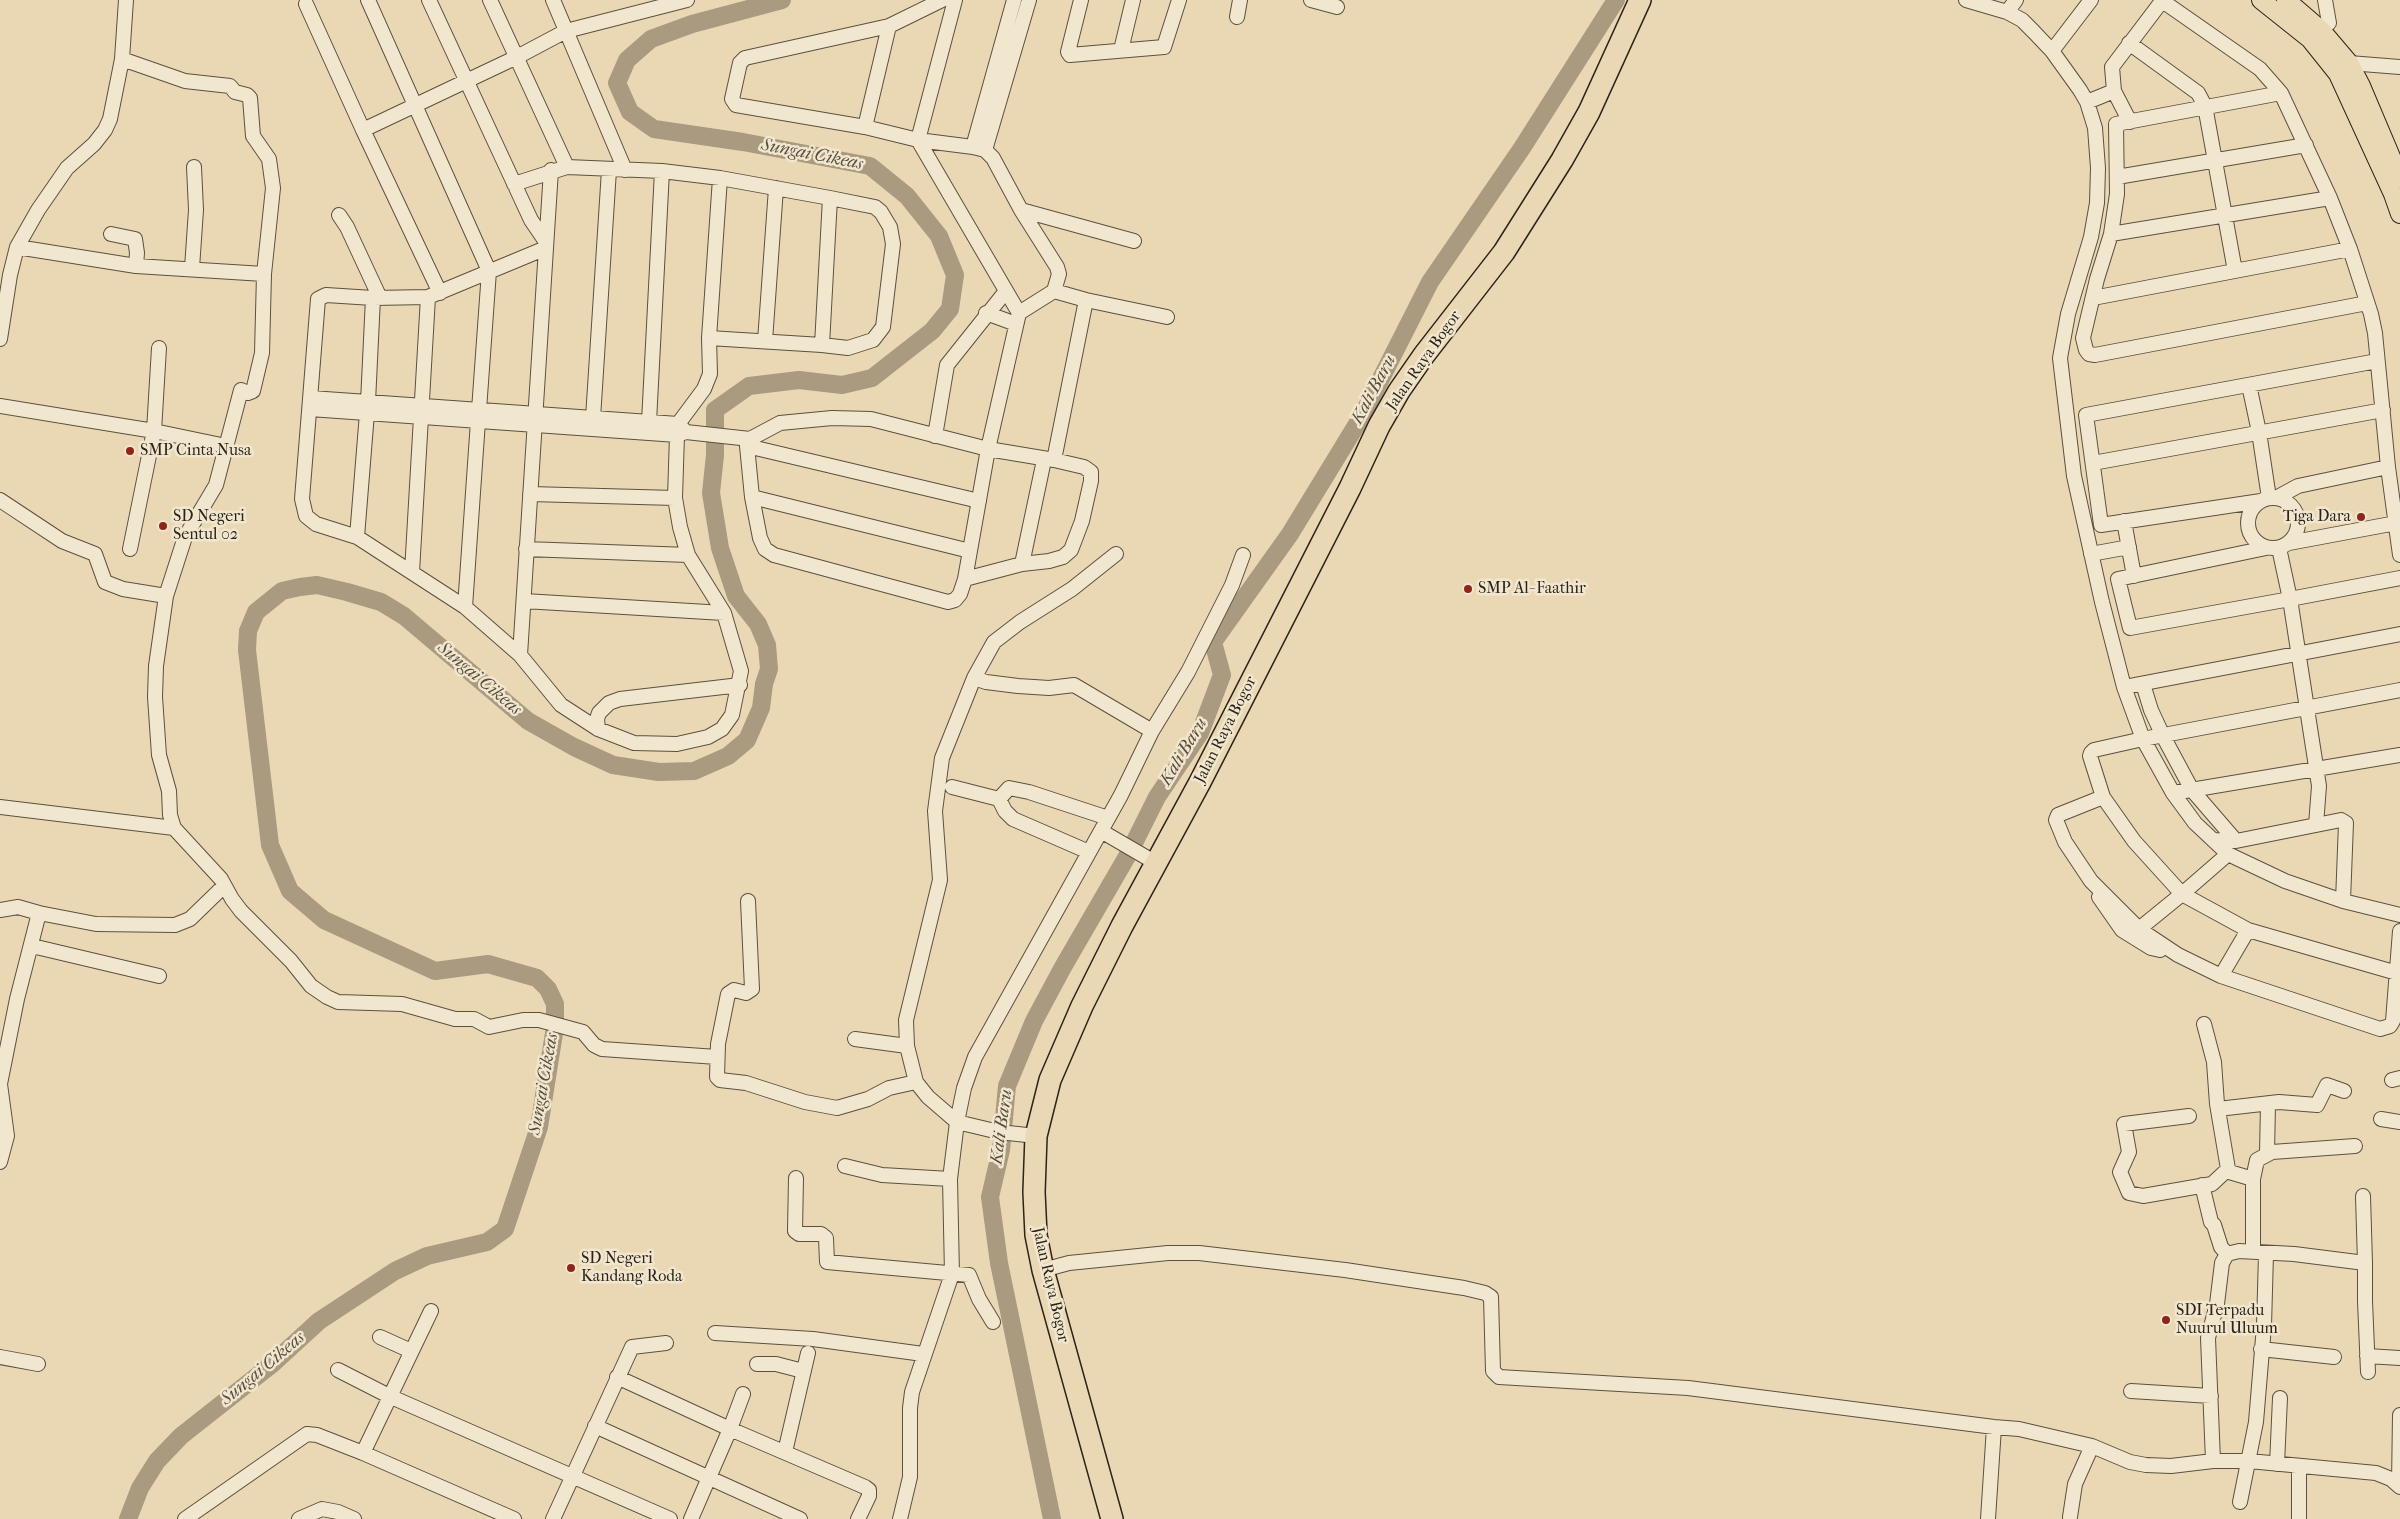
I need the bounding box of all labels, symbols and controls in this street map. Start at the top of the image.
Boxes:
water label: Sungai Cikeas [759,135,865,175]
street label: Jalan Raya Bogor [1382,307,1466,415]
water label: Kali Baru [1347,352,1401,428]
place label: SMP Cinta Nusa [140,441,251,461]
marker: SMP Cinta Nusa [124,445,136,457]
place label: SD Negeri Sentul 02 [173,507,245,545]
place label: Tiga Dara [2283,507,2351,527]
marker: Tiga Dara [2355,511,2367,523]
marker: SD Negeri Sentul 02 [157,520,169,532]
place label: SMP Al- Faathir [1478,579,1586,599]
marker: SMP Al- Faathir [1462,583,1474,595]
water label: Sungai Cikeas [433,638,525,720]
street label: Jalan Raya Bogor [1191,673,1261,787]
water label: Kali Baru [1155,714,1213,790]
water label: Sungai Cikeas [524,1031,564,1137]
water label: Kali Baru [986,1088,1018,1166]
street label: Jalan Raya Bogor [1027,1226,1073,1344]
place label: SD Negeri Kandang Roda [581,1249,682,1287]
marker: SD Negeri Kandang Roda [565,1262,577,1274]
place label: SDI Terpadu Nuurul Uluum [2176,1301,2278,1339]
marker: SDI Terpadu Nuurul Uluum [2160,1314,2172,1326]
water label: Sungai Cikeas [217,1328,309,1410]

